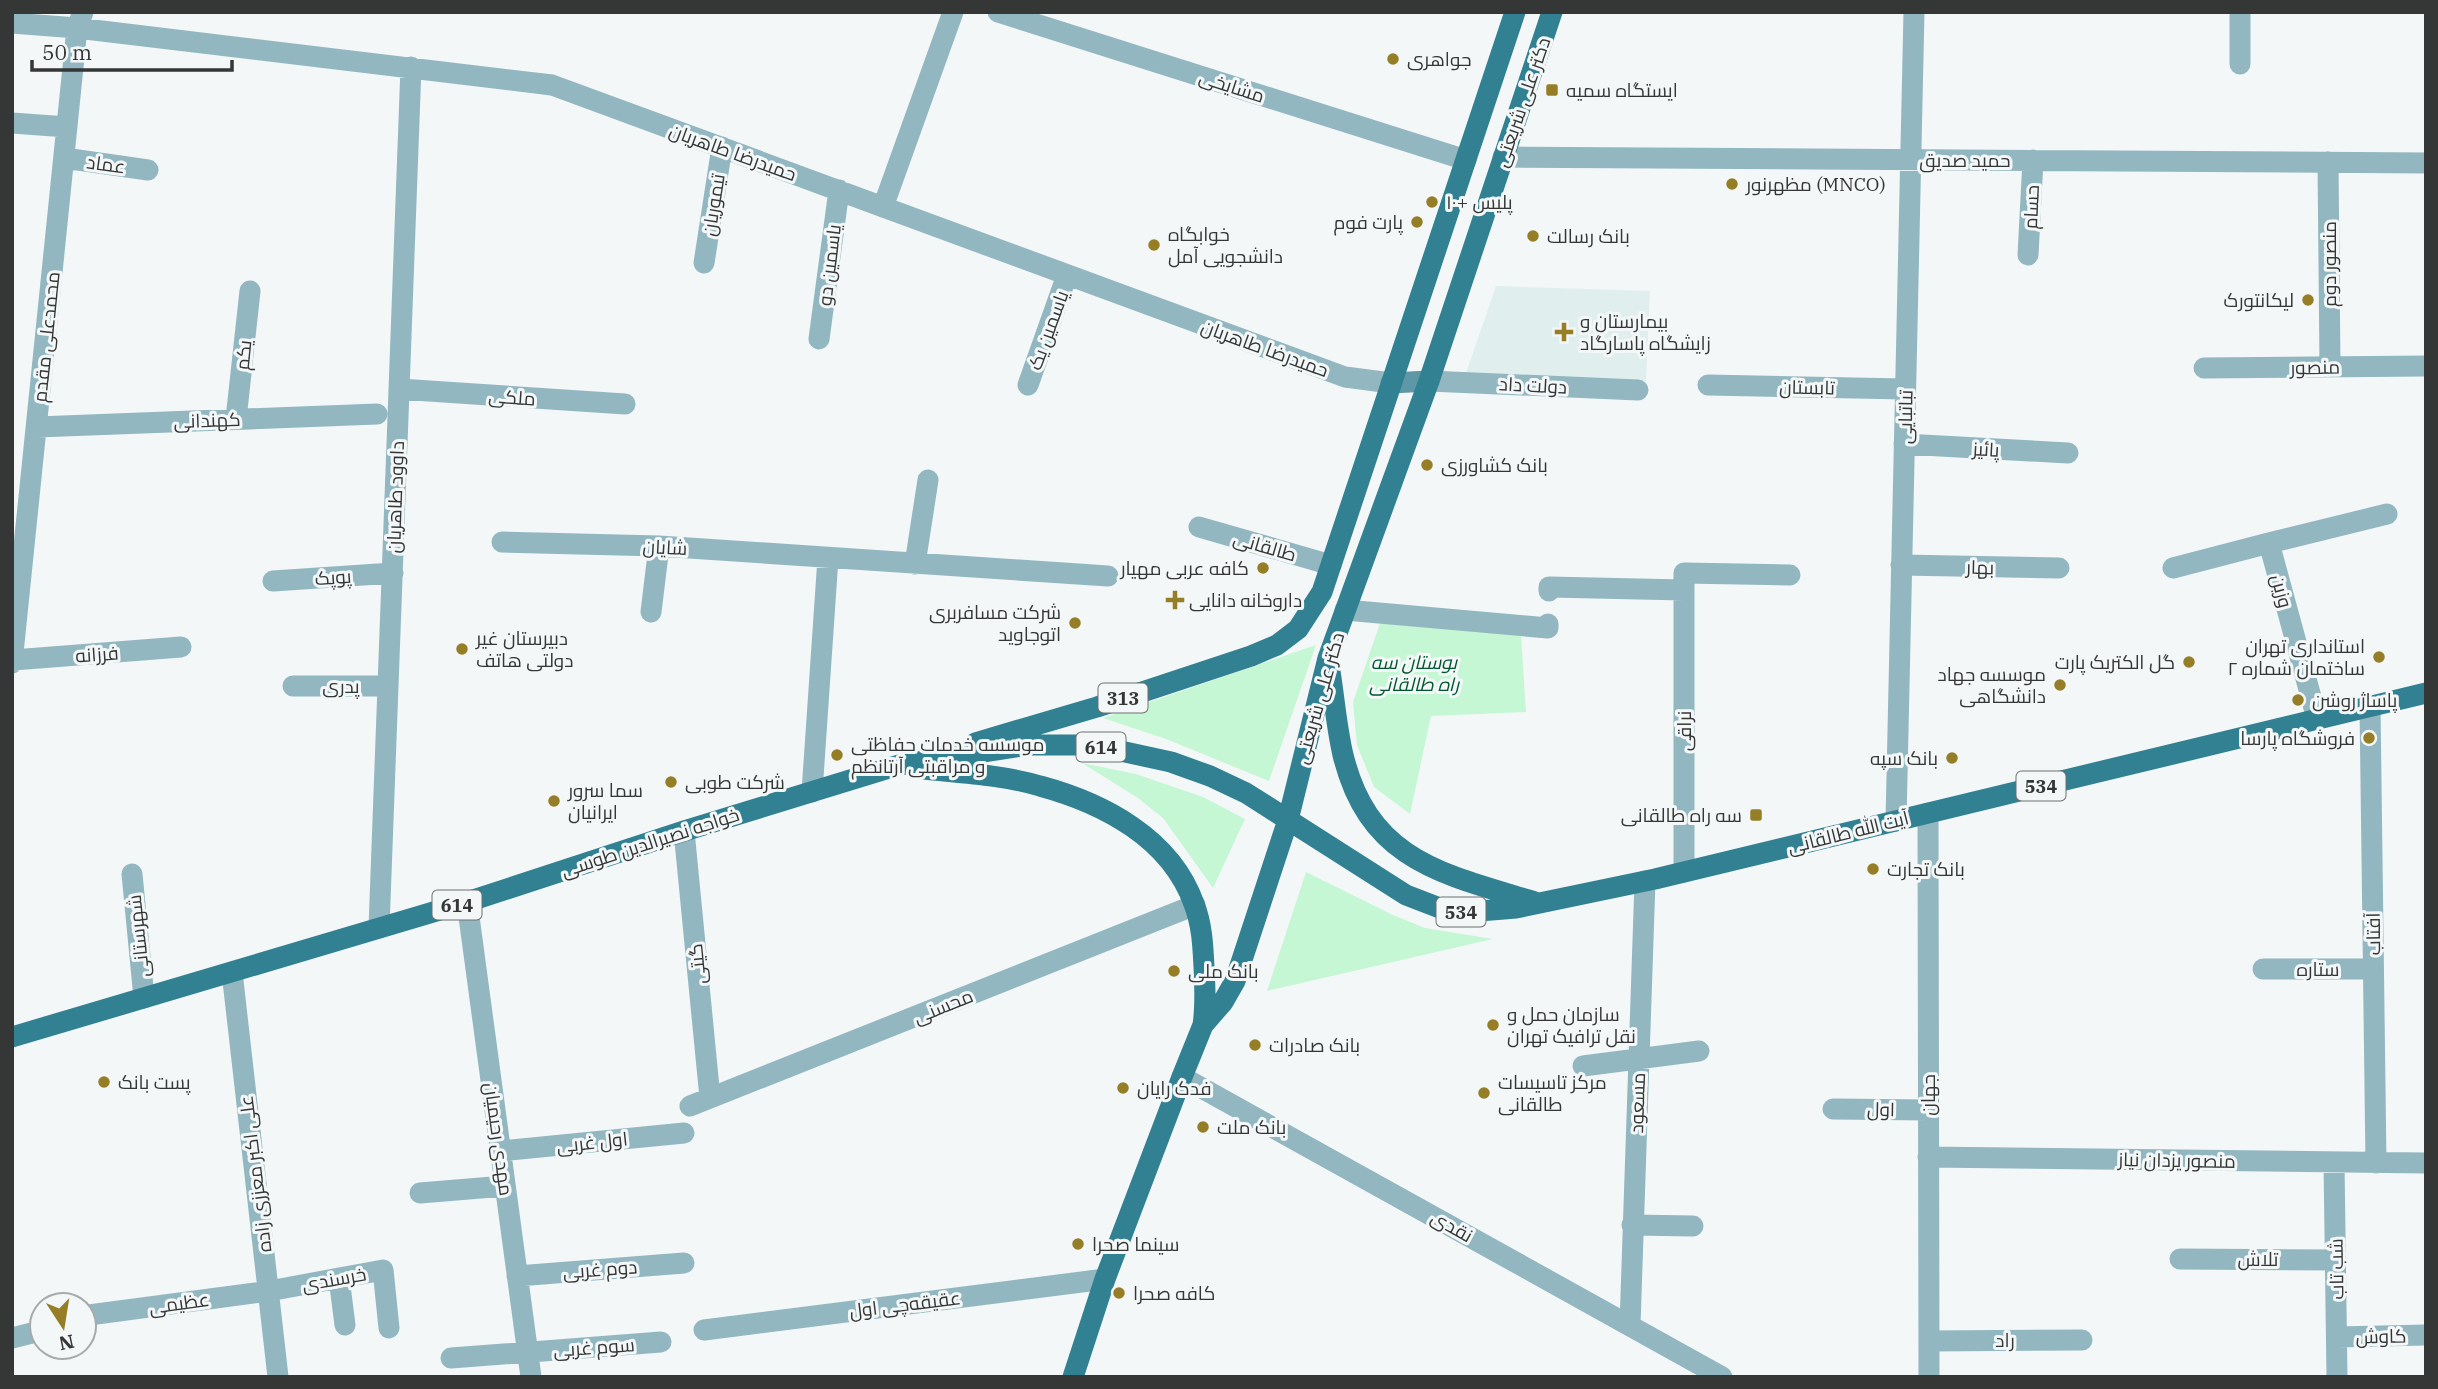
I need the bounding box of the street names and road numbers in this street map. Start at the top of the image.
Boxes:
street label: دکتر علی شریعتی [1489,34,1555,170]
street label: مشایخی [1196,64,1268,108]
street label: حمیدرضا طاهریان [666,118,800,186]
street label: حمید صدیق [1919,148,2011,173]
street label: عماد [85,149,127,179]
street label: تیموریان [696,172,730,238]
street label: حسام [2018,184,2046,230]
street label: منصور دوم [2317,221,2343,307]
street label: یاسمین دو [812,223,846,307]
street label: محمدعلی مقدم [27,270,67,404]
street label: یاسمین یک [1023,287,1073,373]
street label: حمیدرضا طاهریان [1198,314,1332,382]
street label: یکم [229,339,258,371]
street label: منصور [2289,355,2340,379]
street label: دولت داد [1498,371,1568,399]
street label: تابستان [1779,375,1835,399]
street label: ملکی [488,383,536,411]
street label: تباتبایی [1893,390,1917,444]
street label: کهندانی [173,407,241,433]
street label: پائیز [1971,436,2000,463]
street label: داوود طاهریان [381,440,409,554]
street label: طالقانی [1231,526,1299,566]
street label: شایان [642,534,688,560]
street label: بهار [1965,555,1994,579]
street label: پوپک [314,564,352,591]
street label: وزین [2266,572,2298,610]
street label: دکتر علی شریعتی [1289,629,1349,767]
street label: فرزانه [75,641,119,667]
street label: پدری [322,674,360,699]
road number: 313 [1098,684,1148,712]
street label: نراقی [1672,711,1696,751]
road number: 614 [1076,732,1126,762]
road number: 534 [2016,772,2066,800]
street label: خواجه نصیرالدین طوسی [558,802,742,882]
street label: آیت الله طالقانی [1785,805,1911,859]
road number: 614 [433,890,482,920]
street label: شهرستانی [122,894,154,978]
road number: 534 [1436,897,1486,926]
street label: آفتاب [2361,912,2385,956]
street label: گیتی [683,942,711,986]
street label: ستاره [2297,957,2340,981]
street label: محسنی [910,983,976,1029]
street label: مسعود [1624,1072,1650,1134]
street label: جهان [1916,1074,1940,1116]
street label: مهدی رحیمیان [479,1081,519,1197]
street label: علی اکبر معززی زاده [233,1094,277,1254]
street label: اول [1867,1097,1895,1121]
street label: اول غربی [555,1126,629,1158]
street label: منصور یزدان نیاز [2117,1147,2236,1173]
street label: نقدی [1427,1205,1477,1247]
street label: شب تاب [2323,1238,2349,1300]
street label: تلاش [2238,1247,2278,1271]
street label: دوم غربی [562,1254,638,1286]
street label: خرسندی [300,1262,368,1296]
street label: عقیقه‌چی اول [848,1285,962,1324]
street label: عظیمی [147,1287,211,1319]
street label: کاوش [2355,1324,2407,1348]
street label: راد [1995,1328,2015,1352]
street label: سوم غربی [552,1332,636,1364]

